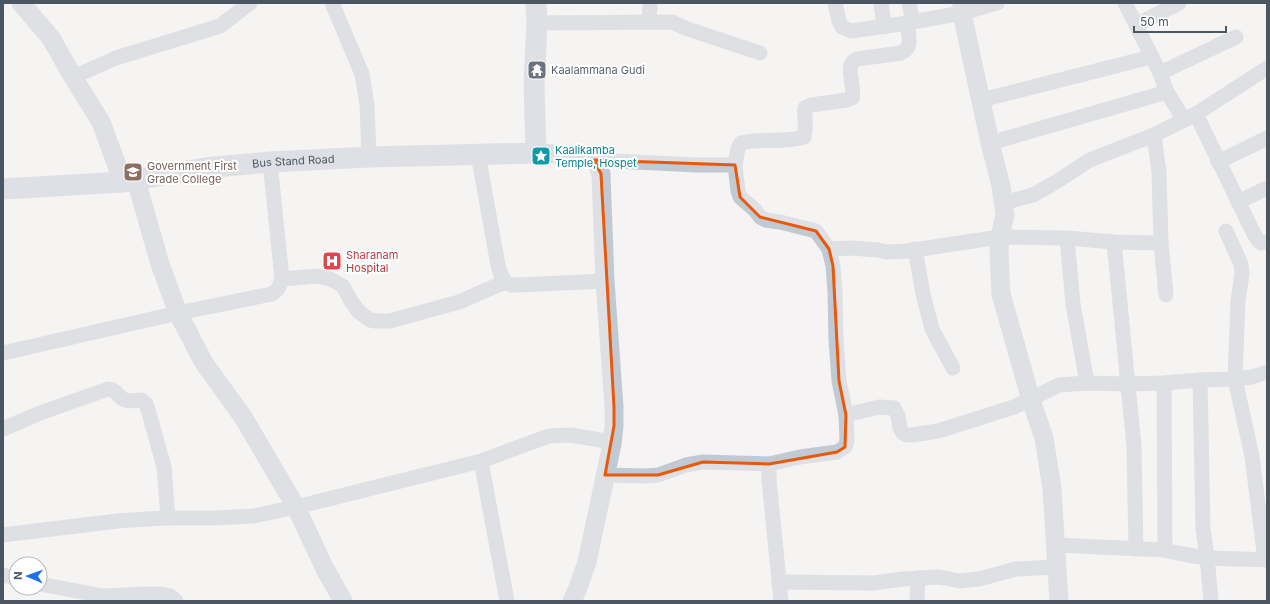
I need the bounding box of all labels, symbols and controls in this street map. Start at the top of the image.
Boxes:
scale bar [1134,8,1226,34]
text: 50 m [1140,14,1169,29]
temple icon: Kaalammana Gudi [526,59,548,81]
place label: Kaalammana Gudi [551,63,645,77]
place label: Kaalikamba Temple, Hospet [555,143,637,170]
place icon: Kaalikamba Temple, Hospet [530,145,552,167]
street label: Bus Stand Road [252,152,335,171]
place label: Government First Grade College [147,159,237,186]
school or university icon: Government First Grade College [122,161,144,183]
place label: Sharanam Hospital [346,248,398,275]
hospital icon: Sharanam Hospital [321,250,343,272]
north arrow [8,556,48,596]
text: N [11,571,25,580]

